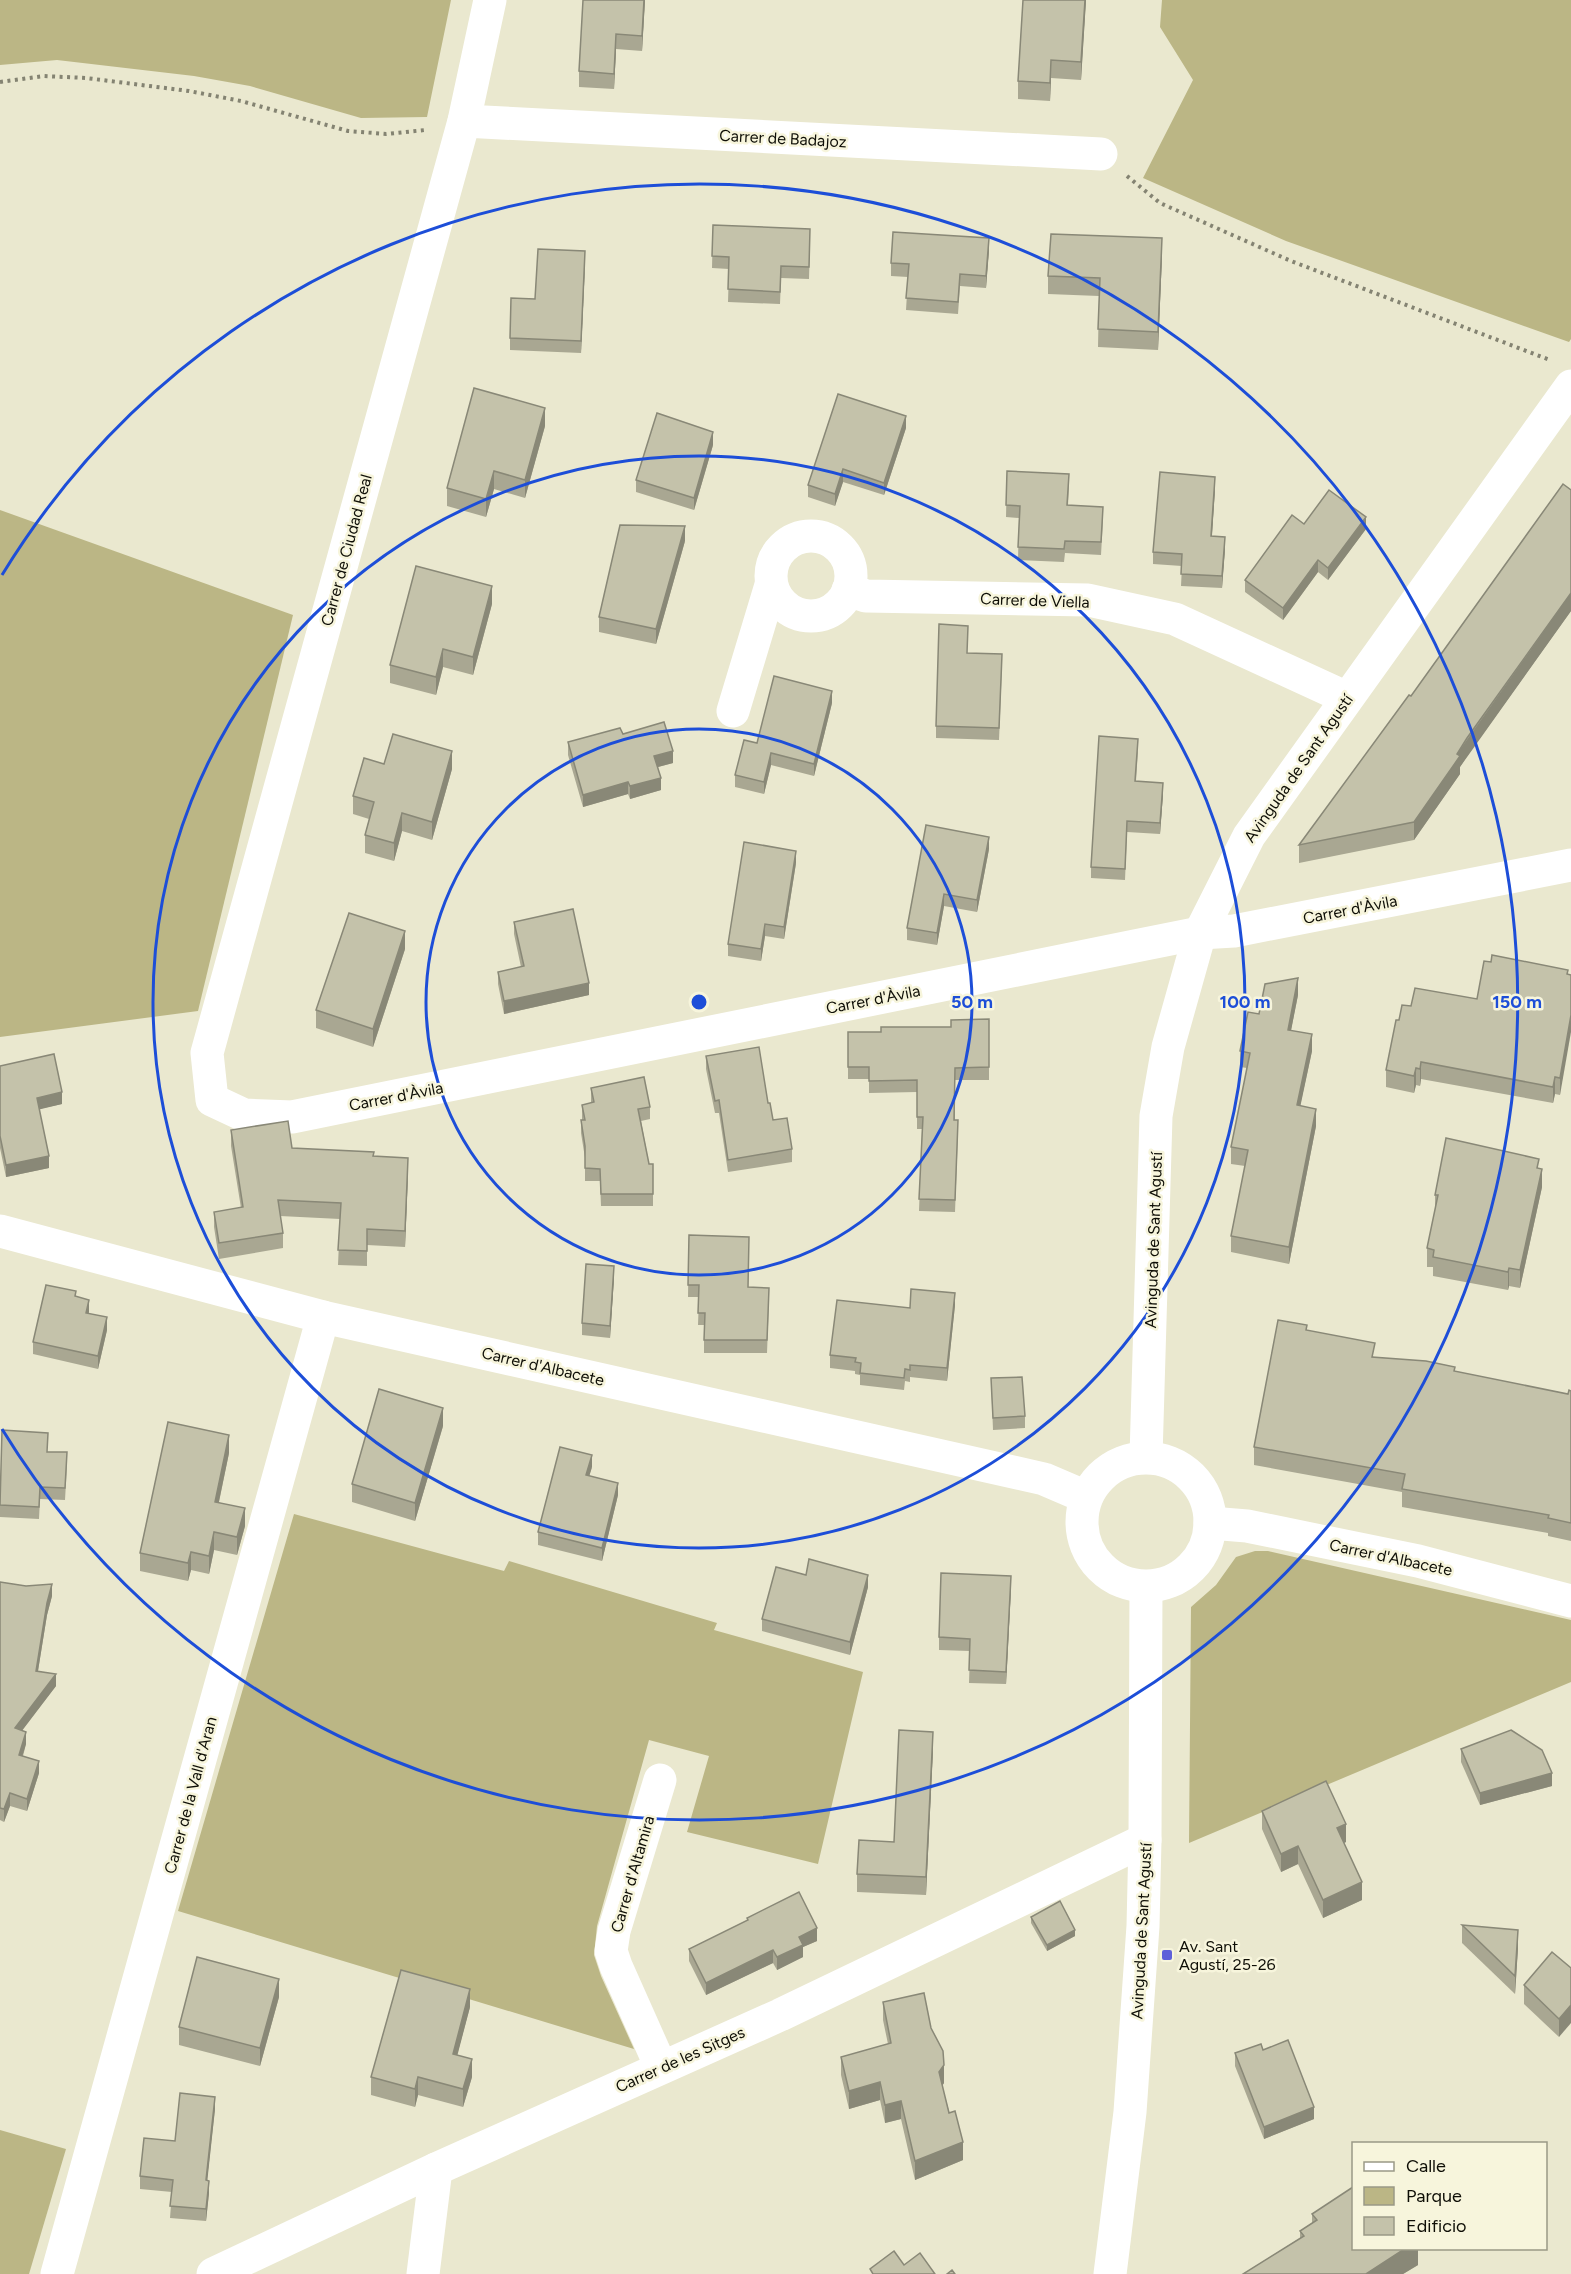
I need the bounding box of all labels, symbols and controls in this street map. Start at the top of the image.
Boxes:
street label: Carrer de Badajoz [719,126,847,151]
street label: Carrer de Ciudad Real [317,472,376,628]
street label: Carrer de Viella [980,589,1090,612]
street label: Avinguda de Sant Agustí [1240,689,1358,846]
street label: Carrer d'Àvila [1301,891,1399,928]
street label: Carrer d'Àvila [824,981,922,1018]
text: 50 m [951,991,993,1013]
text: 100 m [1220,991,1270,1013]
text: 150 m [1492,991,1542,1013]
centre of rings [689,992,709,1012]
street label: Carrer d'Àvila [347,1078,445,1115]
street label: Avinguda de Sant Agustí [1141,1150,1166,1329]
street label: Carrer d'Albacete [480,1343,606,1390]
street label: Carrer d'Albacete [1328,1535,1454,1580]
street label: Carrer de la Vall d'Aran [160,1714,221,1876]
street label: Carrer d'Altamira [607,1814,658,1935]
street label: Avinguda de Sant Agustí [1127,1841,1156,2020]
place label: Av. Sant Agustí, 25-26 [1179,1937,1276,1974]
marker: Av. Sant Agustí, 25-26 [1160,1948,1174,1962]
street label: Carrer de les Sitges [613,2022,748,2096]
legend [1352,2142,1547,2250]
text: Calle [1406,2155,1446,2177]
text: Parque [1406,2185,1462,2207]
text: Edificio [1406,2215,1467,2237]

